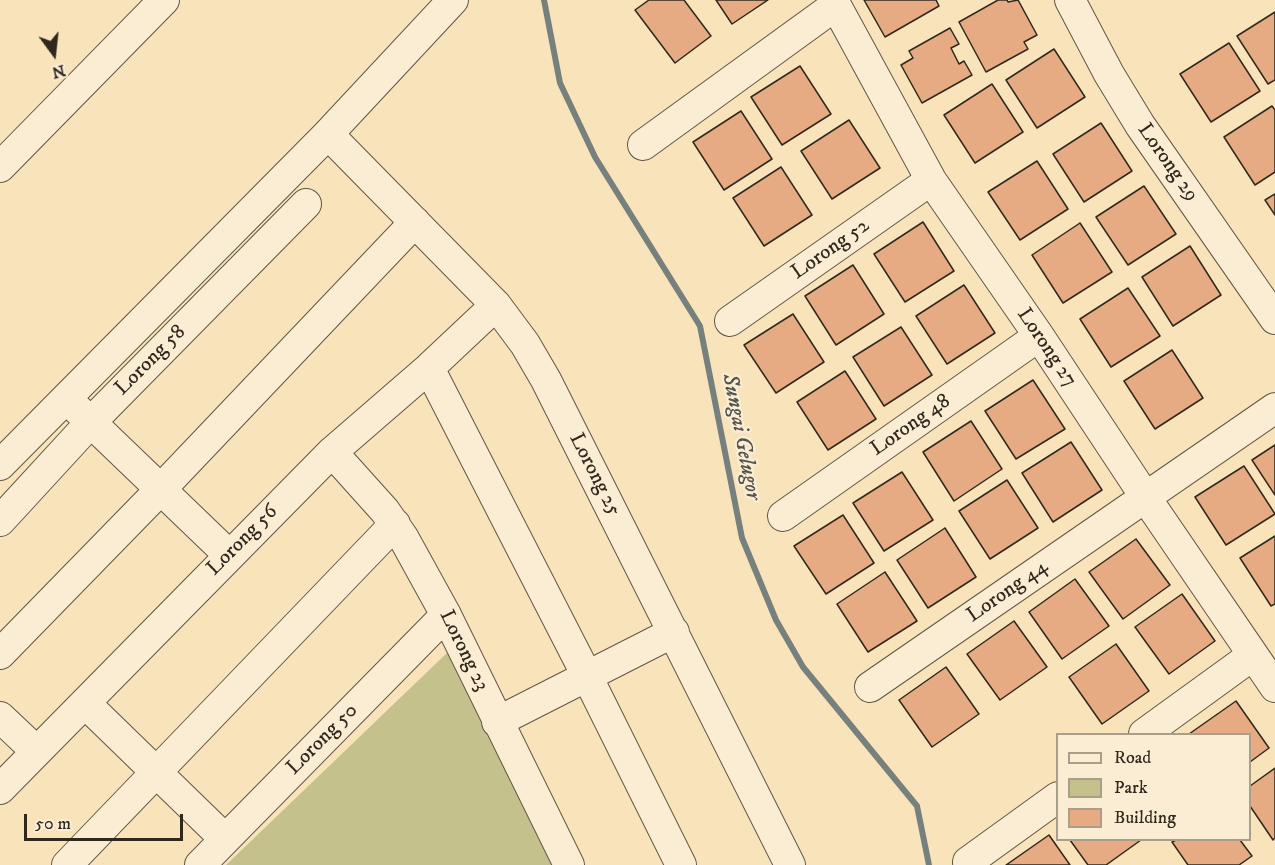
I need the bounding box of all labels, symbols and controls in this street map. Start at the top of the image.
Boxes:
north arrow [24,24,84,84]
text: N [50,60,68,83]
street label: Lorong 29 [1131,119,1203,207]
street label: Lorong 52 [787,214,875,286]
street label: Lorong 27 [1010,304,1082,392]
street label: Lorong 58 [110,320,192,402]
water label: Sungai Gelugor [715,372,765,502]
street label: Lorong 48 [866,389,956,463]
street label: Lorong 25 [562,429,626,521]
street label: Lorong 56 [202,500,284,582]
street label: Lorong 44 [963,555,1053,629]
street label: Lorong 23 [433,606,493,696]
street label: Lorong 50 [282,699,364,781]
legend [1056,733,1251,841]
text: Road [1114,747,1151,769]
text: Park [1114,777,1148,799]
scale bar [27,802,186,840]
text: Building [1114,807,1176,829]
text: 50 m [35,813,71,835]

